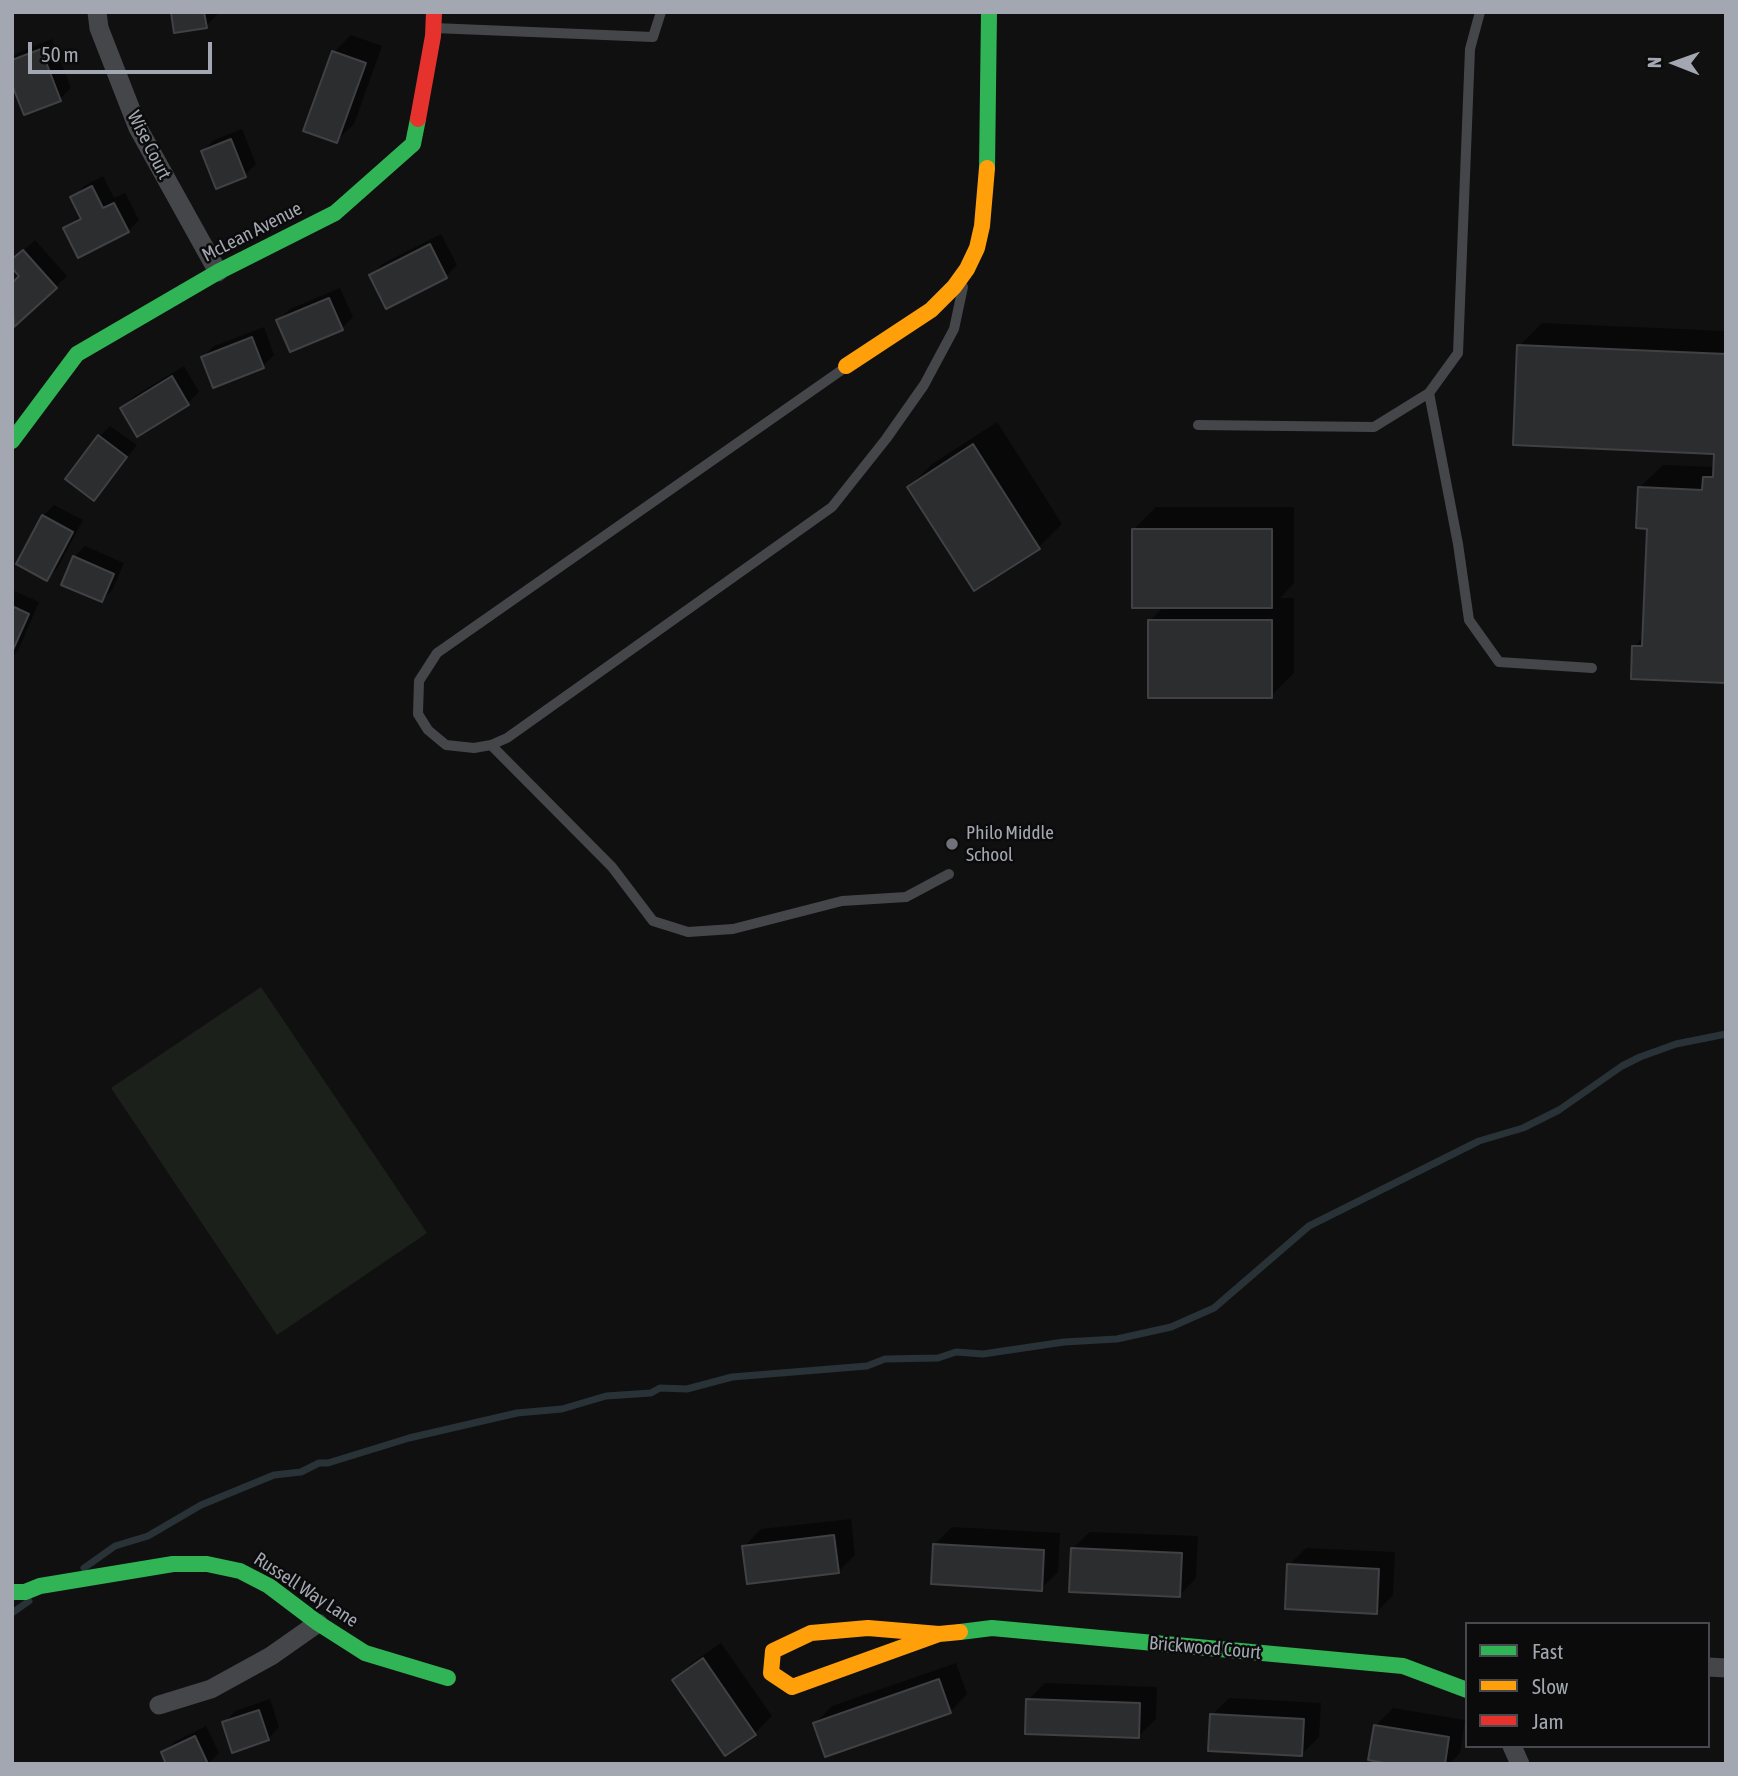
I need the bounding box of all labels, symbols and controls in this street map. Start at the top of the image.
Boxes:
scale bar [32,28,215,72]
north arrow [1640,28,1710,98]
text: 50 m [41,42,79,66]
text: N [1643,57,1665,68]
street label: Wise Court [122,107,176,183]
street label: McLean Avenue [198,197,306,267]
place label: Philo Middle School [966,822,1054,866]
marker: Philo Middle School [944,836,960,852]
street label: Russell Way Lane [250,1548,362,1632]
legend [1465,1622,1710,1748]
street label: Brickwood Court [1148,1632,1262,1664]
text: Fast [1532,1639,1563,1663]
text: Slow [1532,1674,1568,1698]
text: Jam [1532,1709,1564,1733]

